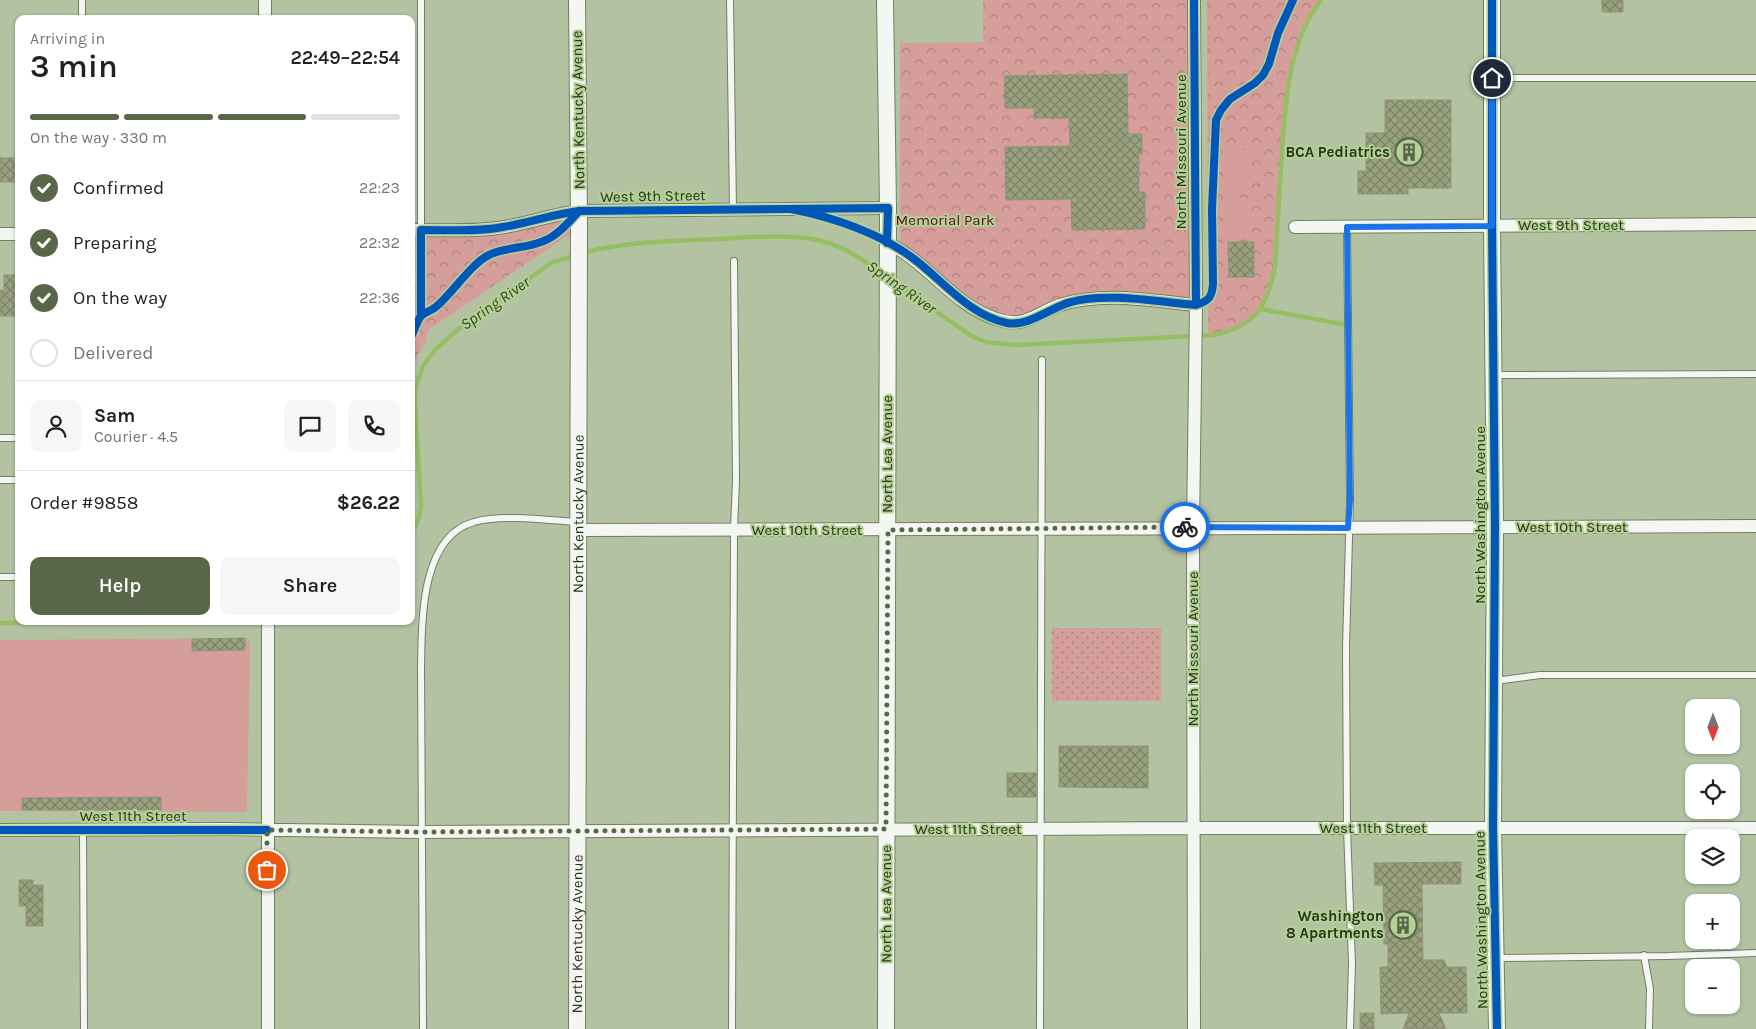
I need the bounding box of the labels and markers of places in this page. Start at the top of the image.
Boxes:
pin [1471,57,1513,99]
building icon: BCA Pediatrics [1394,137,1424,167]
place label: BCA Pediatrics [1285,143,1390,161]
pin [246,849,288,891]
place label: Washington 8 Apartments [1286,907,1384,942]
building icon: Washington 8 Apartments [1388,910,1418,940]

